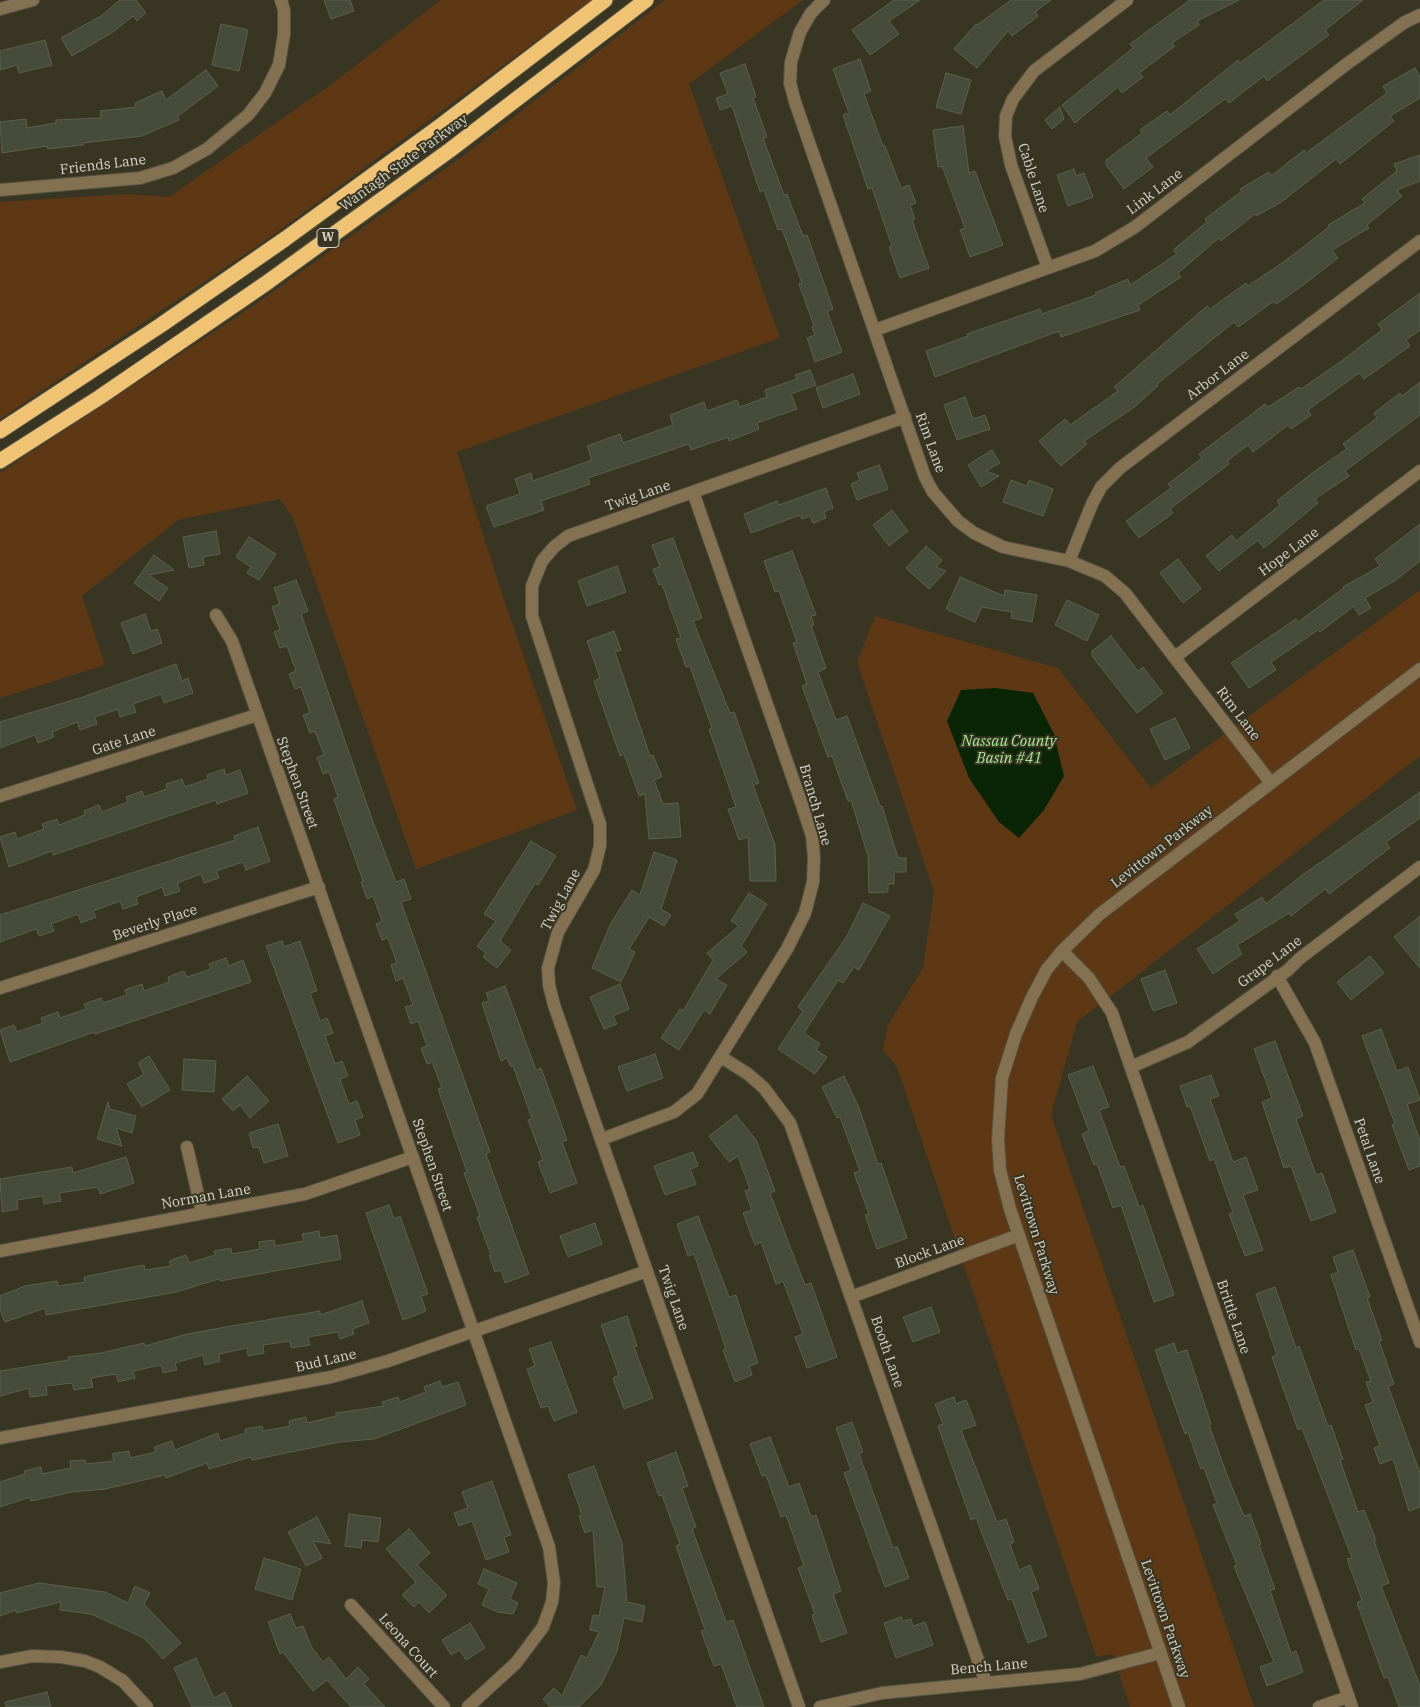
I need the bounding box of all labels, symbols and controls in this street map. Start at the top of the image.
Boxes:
street label: Wantagh State Parkway [337,111,471,215]
street label: Cable Lane [1014,141,1052,215]
street label: Friends Lane [59,151,147,179]
street label: Link Lane [1124,166,1186,218]
road number: W [317,228,339,248]
street label: Arbor Lane [1183,346,1253,404]
street label: Rim Lane [911,411,949,475]
street label: Twig Lane [603,477,673,515]
street label: Hope Lane [1256,524,1322,580]
street label: Rim Lane [1212,684,1264,744]
street label: Gate Lane [90,723,158,759]
water label: Nassau County Basin #41 [962,733,1056,768]
street label: Stephen Street [273,735,321,831]
street label: Branch Lane [795,762,835,848]
street label: Levittown Parkway [1108,802,1216,892]
street label: Twig Lane [538,866,584,934]
street label: Beverly Place [111,901,199,945]
street label: Grape Lane [1235,932,1305,992]
street label: Stephen Street [408,1116,456,1214]
street label: Petal Lane [1350,1116,1388,1186]
street label: Levittown Parkway [1010,1173,1062,1297]
street label: Norman Lane [160,1181,252,1213]
street label: Block Lane [893,1232,967,1272]
street label: Twig Lane [654,1263,692,1333]
street label: Brittle Lane [1213,1278,1253,1356]
street label: Booth Lane [867,1314,907,1390]
street label: Bud Lane [294,1346,358,1376]
street label: Levittown Parkway [1137,1557,1193,1681]
street label: Leona Court [375,1611,441,1681]
street label: Bench Lane [950,1655,1028,1679]

